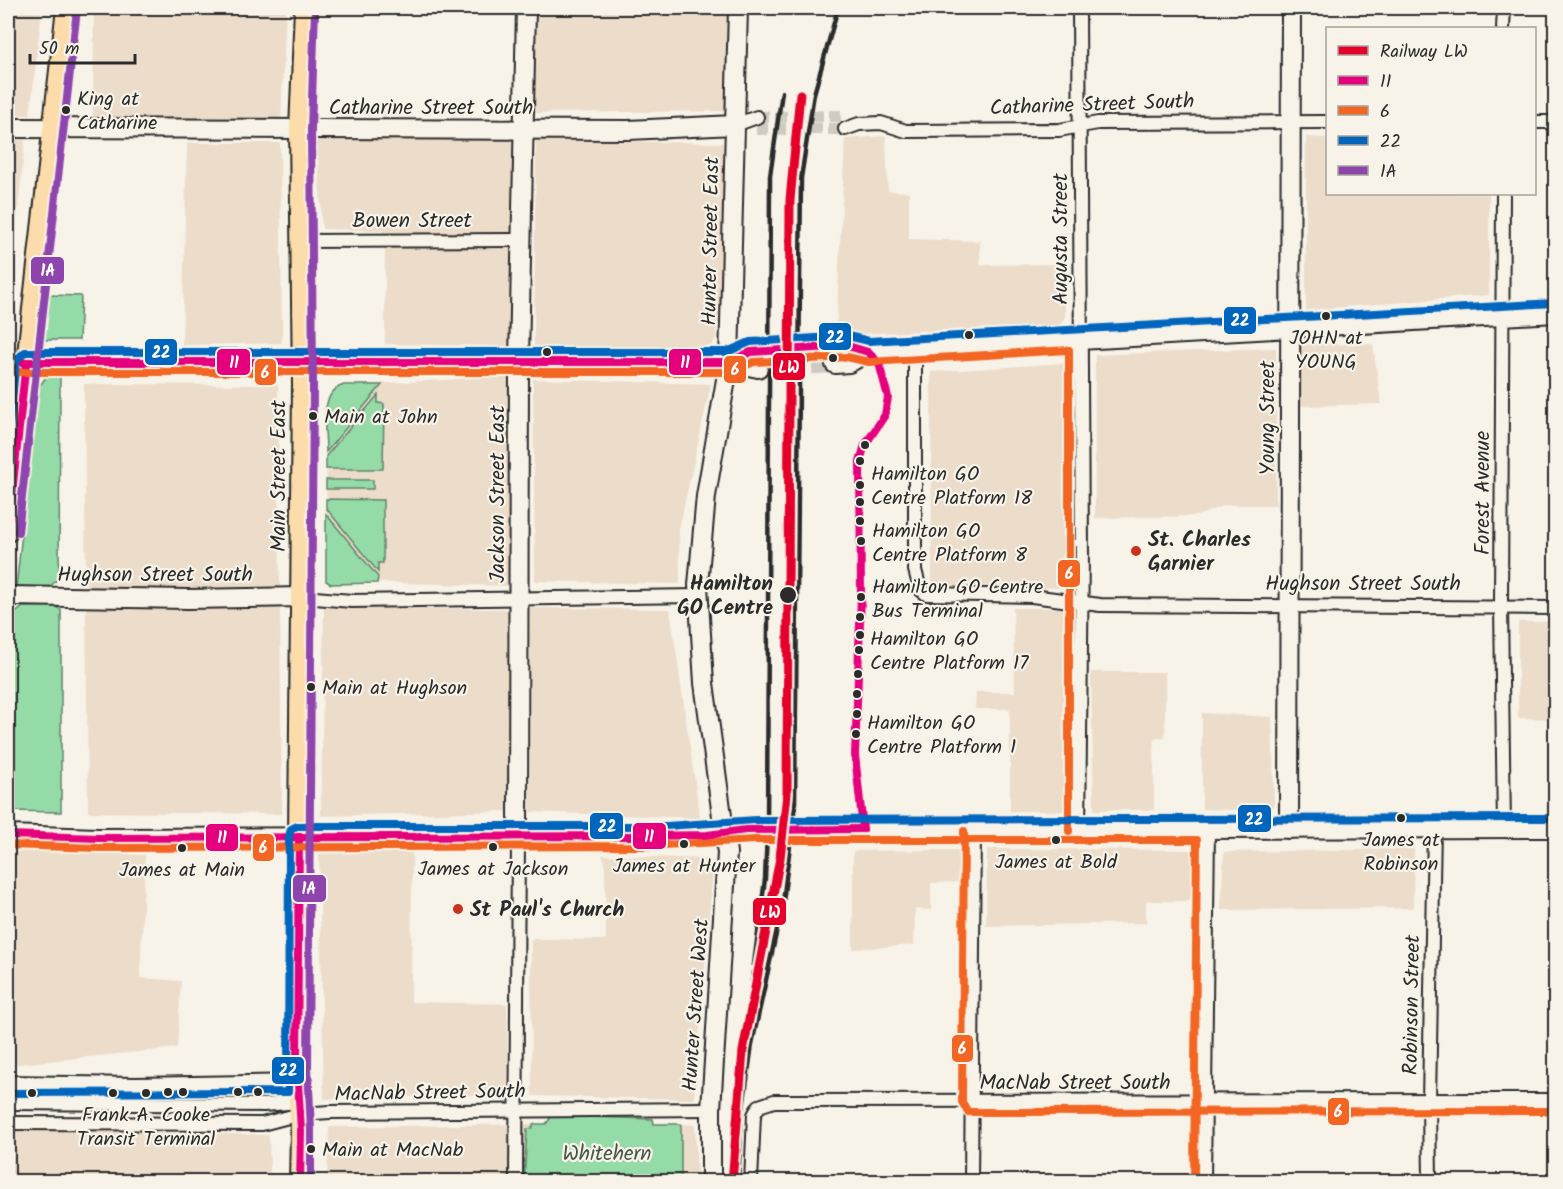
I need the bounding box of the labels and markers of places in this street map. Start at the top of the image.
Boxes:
place label: King at Catharine [77,84,157,140]
marker: King at Catharine [60,104,72,116]
marker: JOHN at YOUNG [1320,310,1332,322]
place label: JOHN at YOUNG [1289,323,1363,379]
unlabelled marker [963,329,975,341]
unlabelled marker [541,346,553,358]
unlabelled marker [827,352,839,364]
place label: Main at John [324,402,438,434]
marker: Main at John [307,410,319,422]
unlabelled marker [859,439,871,451]
unlabelled marker [854,455,866,467]
place label: Hamilton GO Centre Platform 18 [871,459,1033,515]
marker: Hamilton GO Centre Platform 18 [854,479,866,491]
unlabelled marker [854,496,866,508]
unlabelled marker [854,515,866,527]
place label: Hamilton GO Centre Platform 8 [872,516,1028,572]
place label: St. Charles Garnier [1148,524,1251,581]
marker: Hamilton GO Centre Platform 8 [855,535,867,547]
marker: St. Charles Garnier [1129,544,1143,558]
place label: Hamilton GO Centre [677,568,773,625]
place label: Hamilton GO Centre Bus Terminal [872,572,1043,628]
marker: Hamilton GO Centre [778,585,798,605]
marker: Hamilton GO Centre Bus Terminal [855,591,867,603]
unlabelled marker [854,611,866,623]
place label: Hamilton GO Centre Platform 17 [870,624,1029,680]
unlabelled marker [854,629,866,641]
marker: Hamilton GO Centre Platform 17 [853,644,865,656]
unlabelled marker [852,668,864,680]
place label: Main at Hughson [322,673,467,705]
marker: Main at Hughson [305,681,317,693]
unlabelled marker [851,688,863,700]
unlabelled marker [851,708,863,720]
place label: Hamilton GO Centre Platform 1 [867,708,1016,764]
marker: Hamilton GO Centre Platform 1 [850,728,862,740]
marker: James at Robinson [1395,812,1407,824]
place label: James at Robinson [1362,825,1440,881]
marker: James at Bold [1050,834,1062,846]
marker: James at Hunter [678,838,690,850]
marker: James at Jackson [487,841,499,853]
marker: James at Main [176,842,188,854]
place label: James at Bold [995,847,1118,879]
place label: James at Hunter [613,851,757,883]
place label: James at Jackson [418,854,568,886]
place label: James at Main [119,855,245,887]
place label: St Paul's Church [470,894,625,927]
marker: St Paul's Church [451,902,465,916]
unlabelled marker [162,1086,174,1098]
unlabelled marker [177,1086,189,1098]
unlabelled marker [232,1086,244,1098]
unlabelled marker [252,1086,264,1098]
unlabelled marker [26,1087,38,1099]
unlabelled marker [107,1087,119,1099]
marker: Frank A. Cooke Transit Terminal [140,1087,152,1099]
place label: Frank A. Cooke Transit Terminal [77,1100,215,1156]
place label: Main at MacNab [322,1135,464,1167]
marker: Main at MacNab [305,1143,317,1155]

